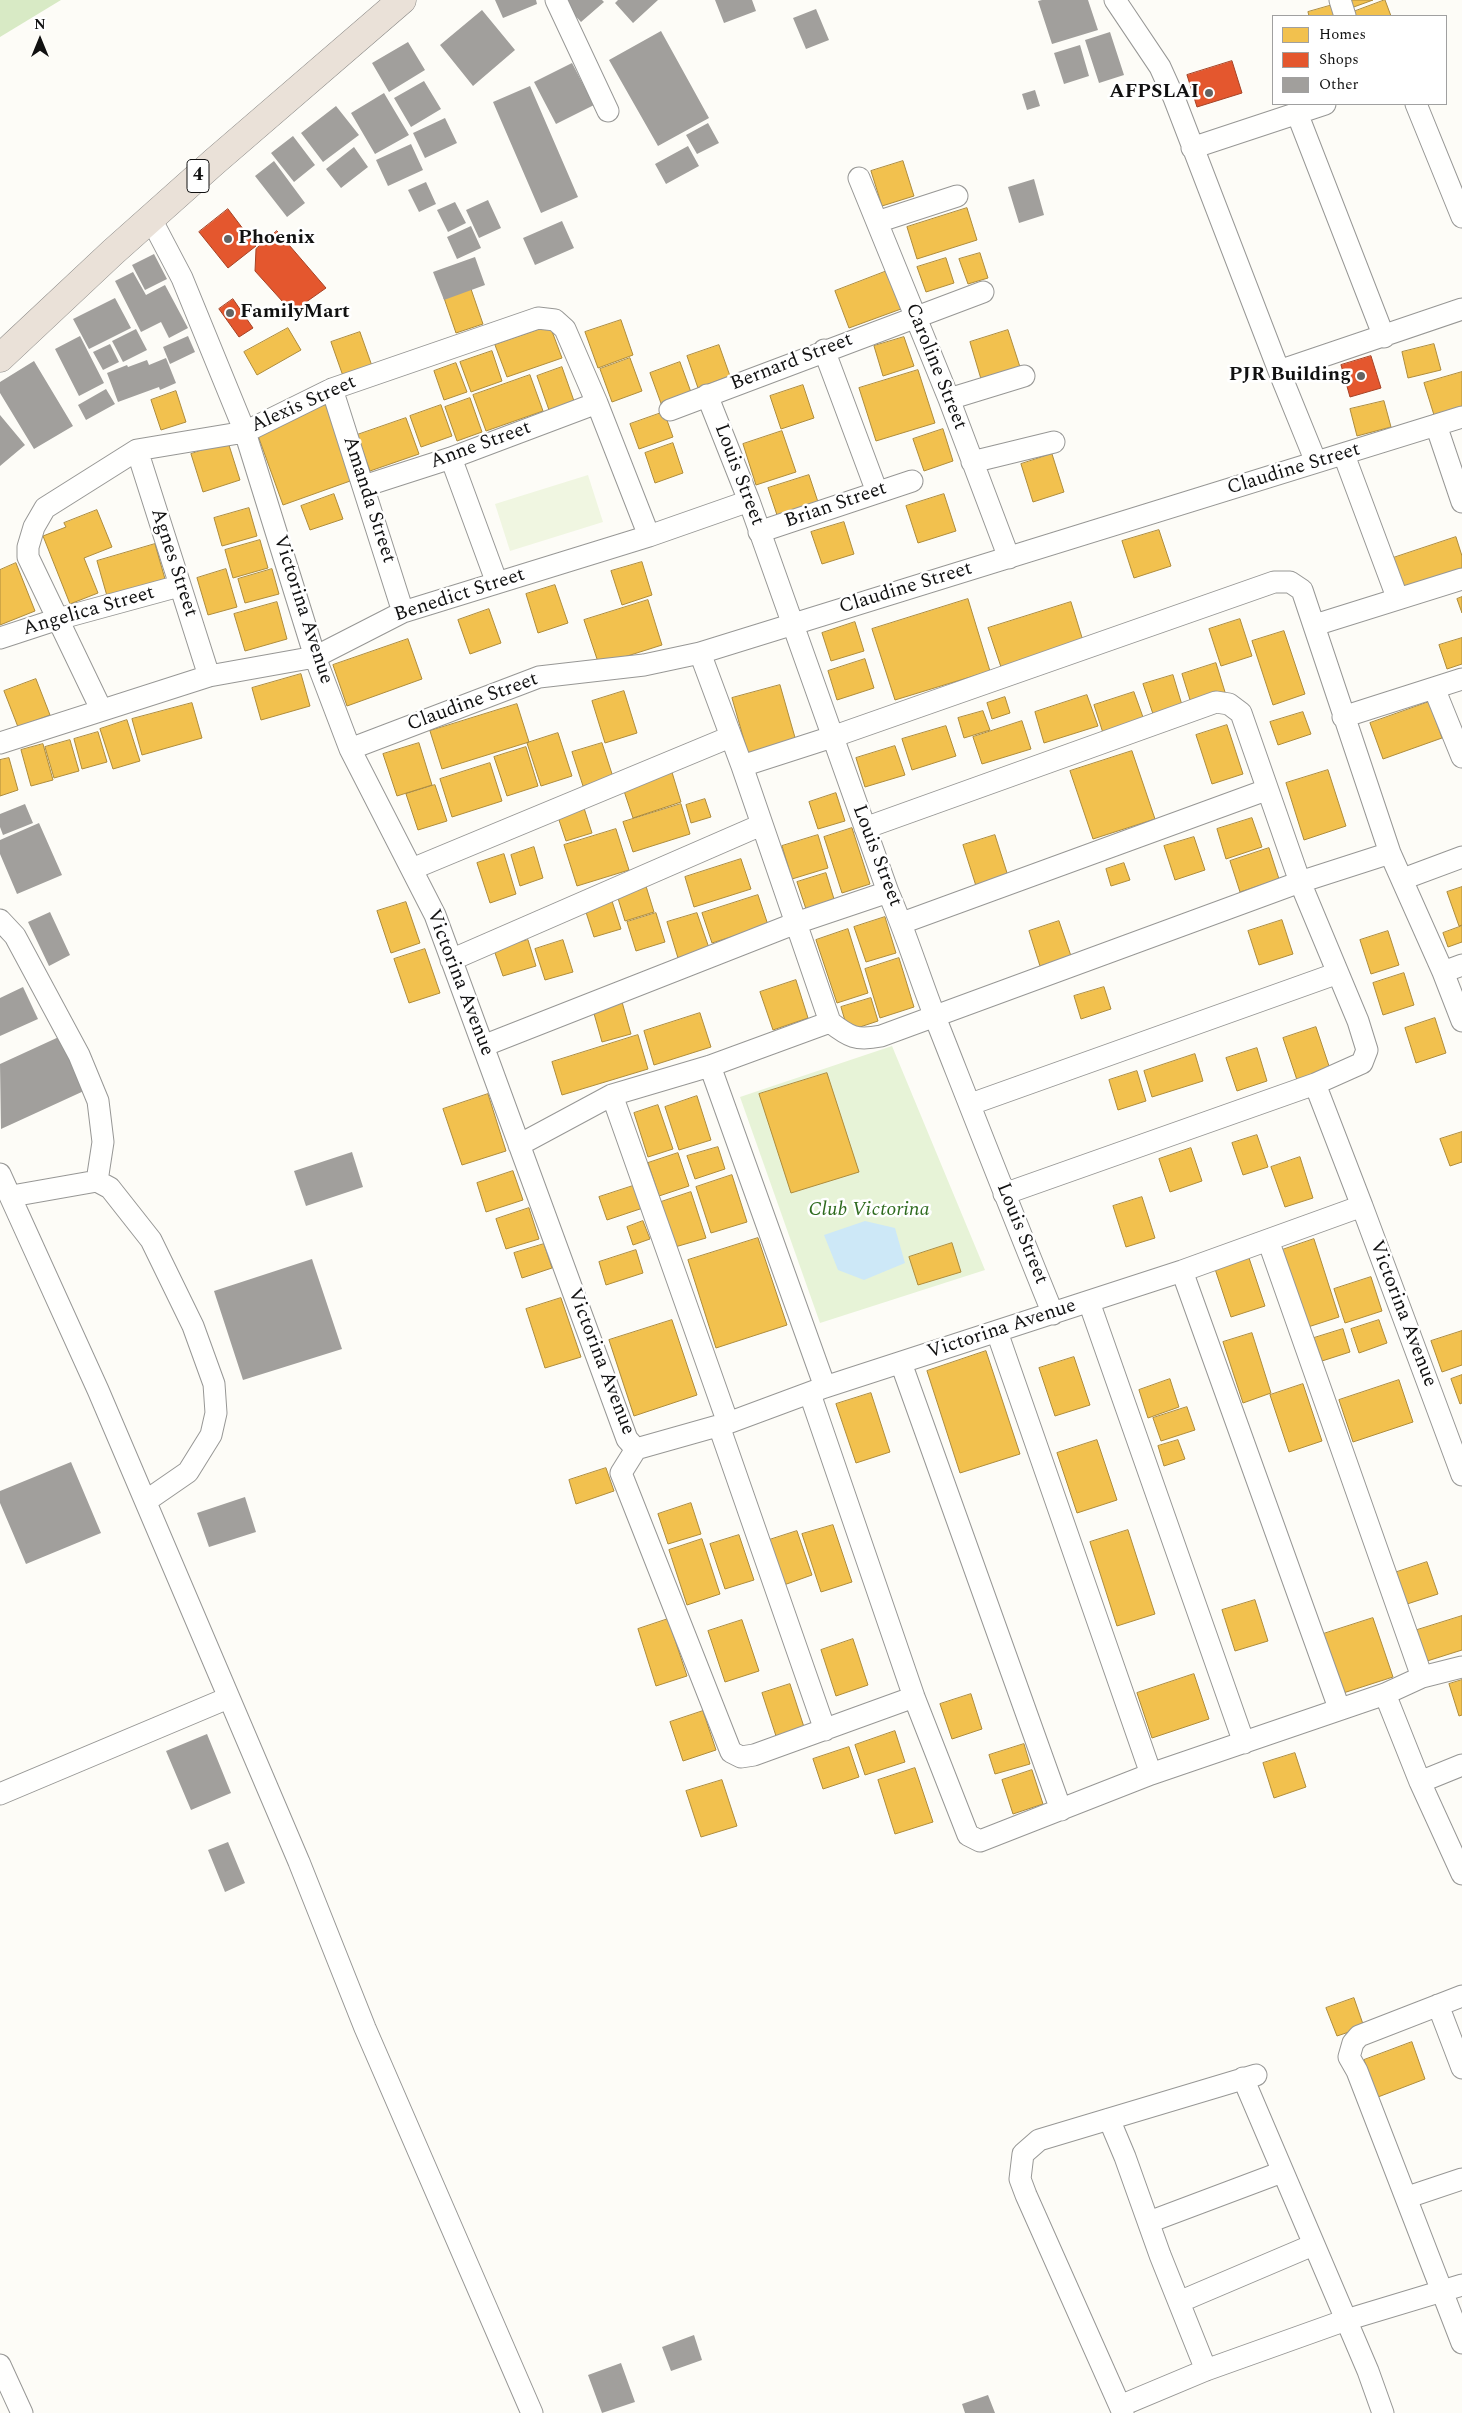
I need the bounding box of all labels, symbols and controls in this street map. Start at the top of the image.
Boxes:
text: N [34,14,46,35]
north arrow [15,15,65,65]
legend [1272,15,1447,105]
text: Homes [1319,23,1366,46]
text: Shops [1319,48,1359,71]
text: Other [1319,73,1358,96]
place label: AFPSLAI [1109,81,1199,105]
marker: AFPSLAI [1203,87,1215,99]
road number: 4 [187,160,209,192]
place label: Phoenix [238,227,315,251]
marker: Phoenix [222,233,234,245]
street label: Caroline Street [899,300,971,434]
place label: FamilyMart [240,301,350,325]
marker: FamilyMart [224,307,236,319]
street label: Bernard Street [728,329,856,397]
place label: PJR Building [1229,364,1351,388]
marker: PJR Building [1355,370,1367,382]
street label: Alexis Street [248,371,360,439]
street label: Anne Street [427,417,535,475]
street label: Louis Street [708,421,768,529]
street label: Amanda Street [336,434,400,566]
street label: Claudine Street [1225,438,1363,502]
street label: Brian Street [782,477,890,535]
street label: Agnes Street [144,506,202,620]
street label: Victorina Avenue [267,533,337,687]
street label: Claudine Street [837,557,975,621]
street label: Benedict Street [392,564,528,628]
street label: Angelica Street [20,582,158,642]
street label: Claudine Street [404,668,542,738]
street label: Louis Street [846,802,906,910]
street label: Victorina Avenue [420,906,498,1060]
street label: Louis Street [990,1180,1052,1288]
park label: Club Victorina [808,1199,930,1223]
street label: Victorina Avenue [1363,1237,1441,1391]
street label: Victorina Avenue [561,1285,639,1439]
street label: Victorina Avenue [925,1295,1079,1365]

